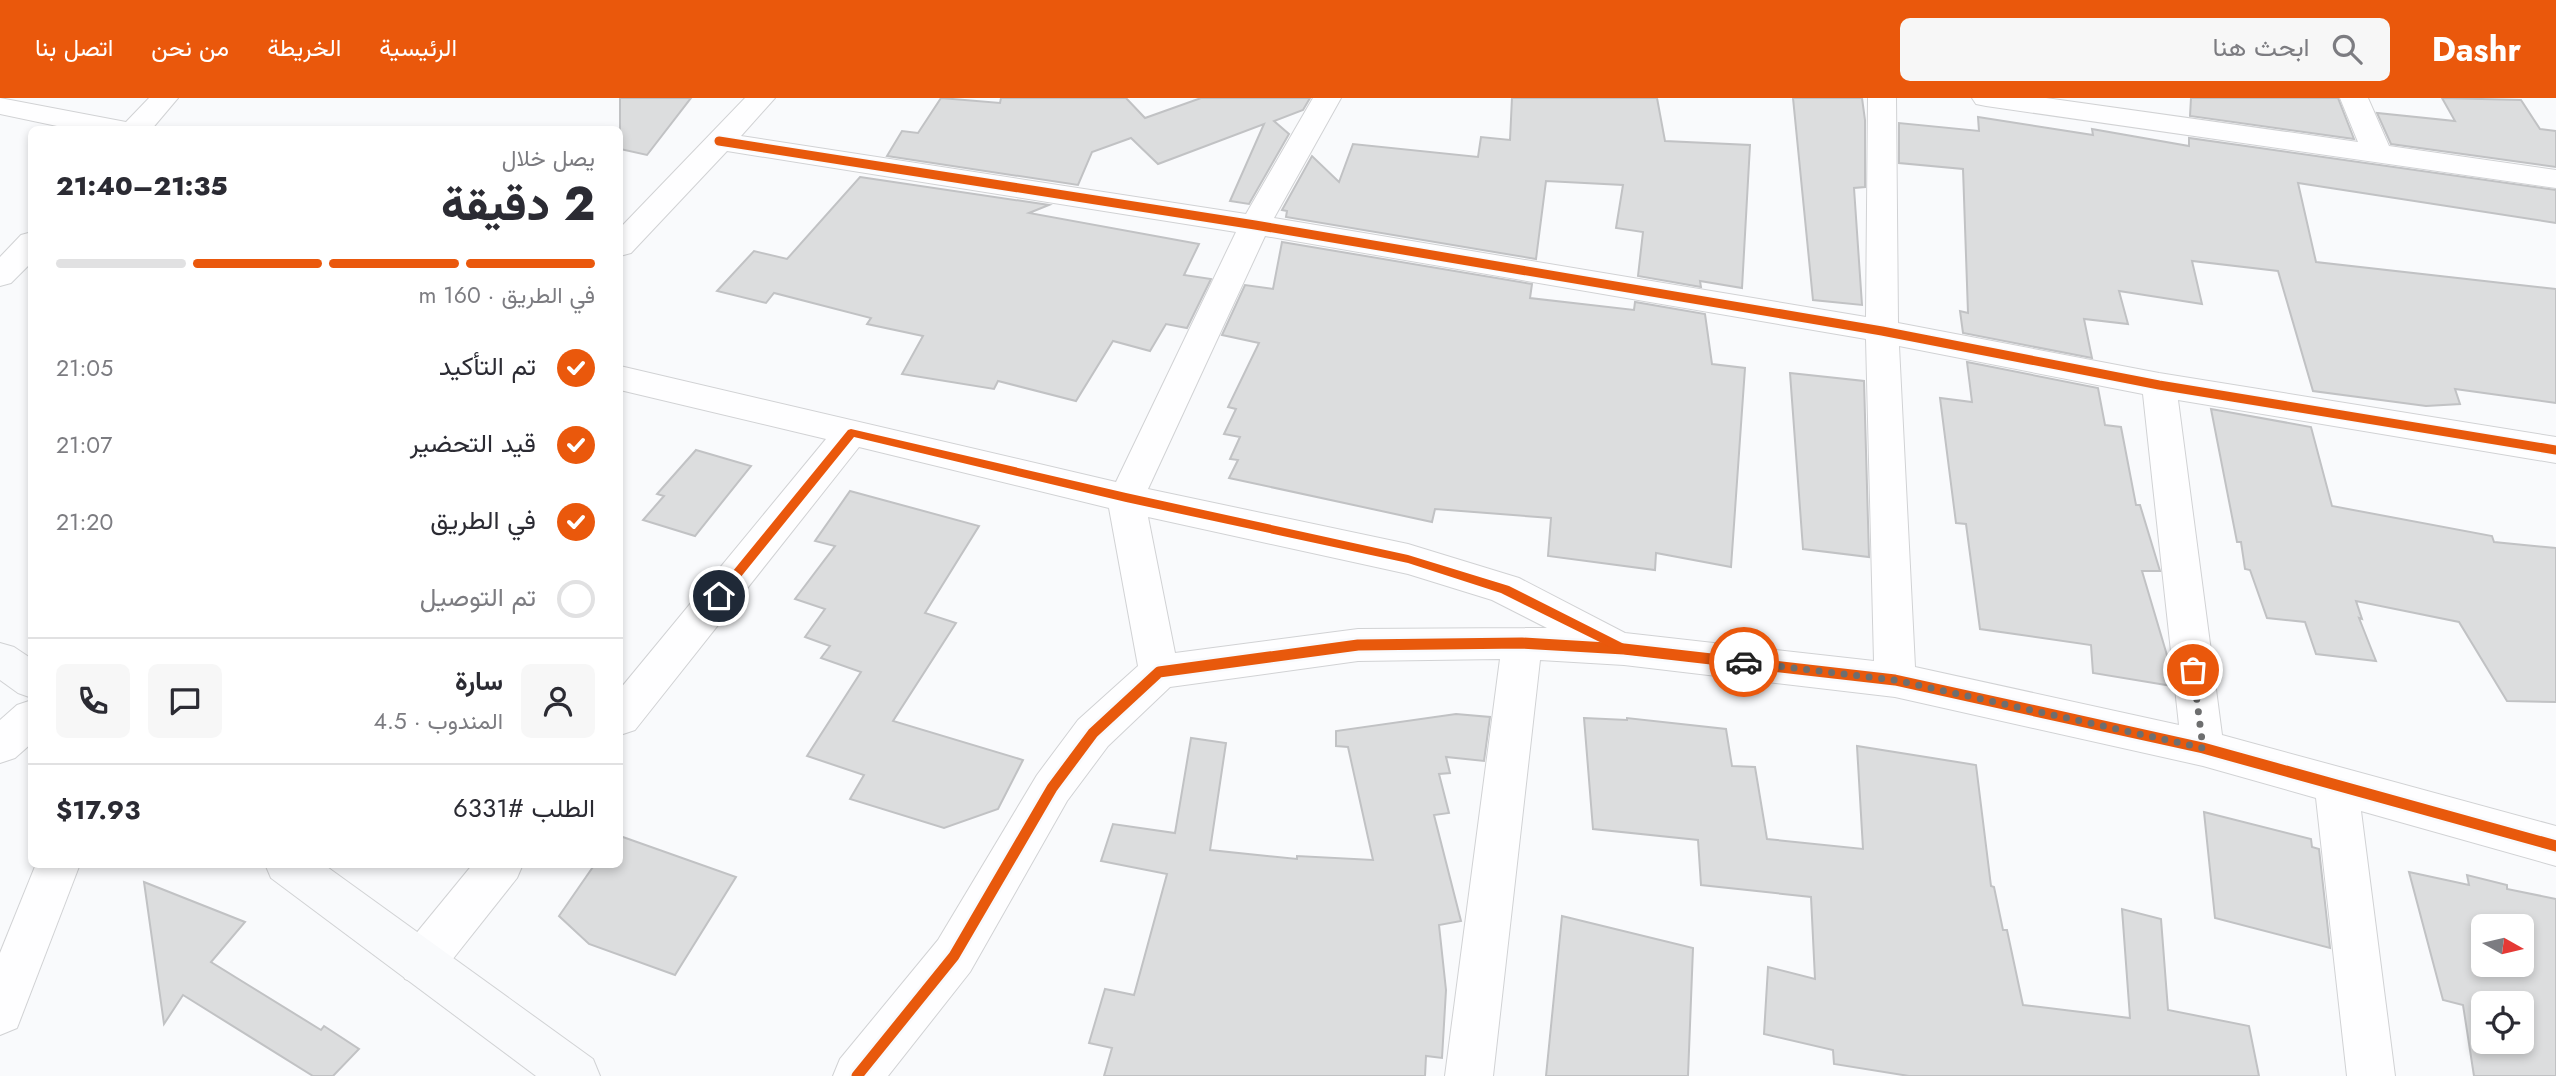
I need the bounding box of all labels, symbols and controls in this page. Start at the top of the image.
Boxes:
search box [1900,18,2390,81]
text: Dashr [2432,26,2521,73]
text: ابحث هنا [2213,28,2310,66]
text: اتصل بنا [35,30,113,65]
text: من نحن [151,30,229,65]
text: الخريطة [267,30,341,65]
text: الرئيسية [379,30,457,65]
icon: search [2328,30,2366,68]
text: يصل خلال [502,141,595,175]
text: 21:35–21:40 [56,167,228,205]
text: 2 دقيقة [441,171,595,237]
text: في الطريق · 160 m [418,278,595,312]
text: تم التأكيد [439,347,536,385]
icon: check [557,349,595,387]
text: 21:05 [56,351,113,385]
text: قيد التحضير [410,424,536,462]
icon: check [557,426,595,464]
text: 21:07 [56,428,112,462]
text: في الطريق [430,501,536,539]
icon: check [557,503,595,541]
text: 21:20 [56,505,113,539]
pin [689,566,749,626]
icon: home [700,577,738,615]
text: تم التوصيل [420,578,536,616]
courier [1709,627,1779,697]
pin [2163,640,2223,700]
icon: car [1725,643,1763,681]
icon: bag [2174,651,2212,689]
text: سارة [455,662,503,700]
button: phone [56,664,130,738]
button: chat [148,664,222,738]
button: person [521,664,595,738]
text: المندوب · 4.5 [374,704,503,738]
text: الطلب #6331 [453,789,595,827]
text: $17.93 [56,791,140,829]
north arrow [2471,914,2534,976]
map controls [2471,914,2534,1054]
button: locate [2471,991,2534,1054]

